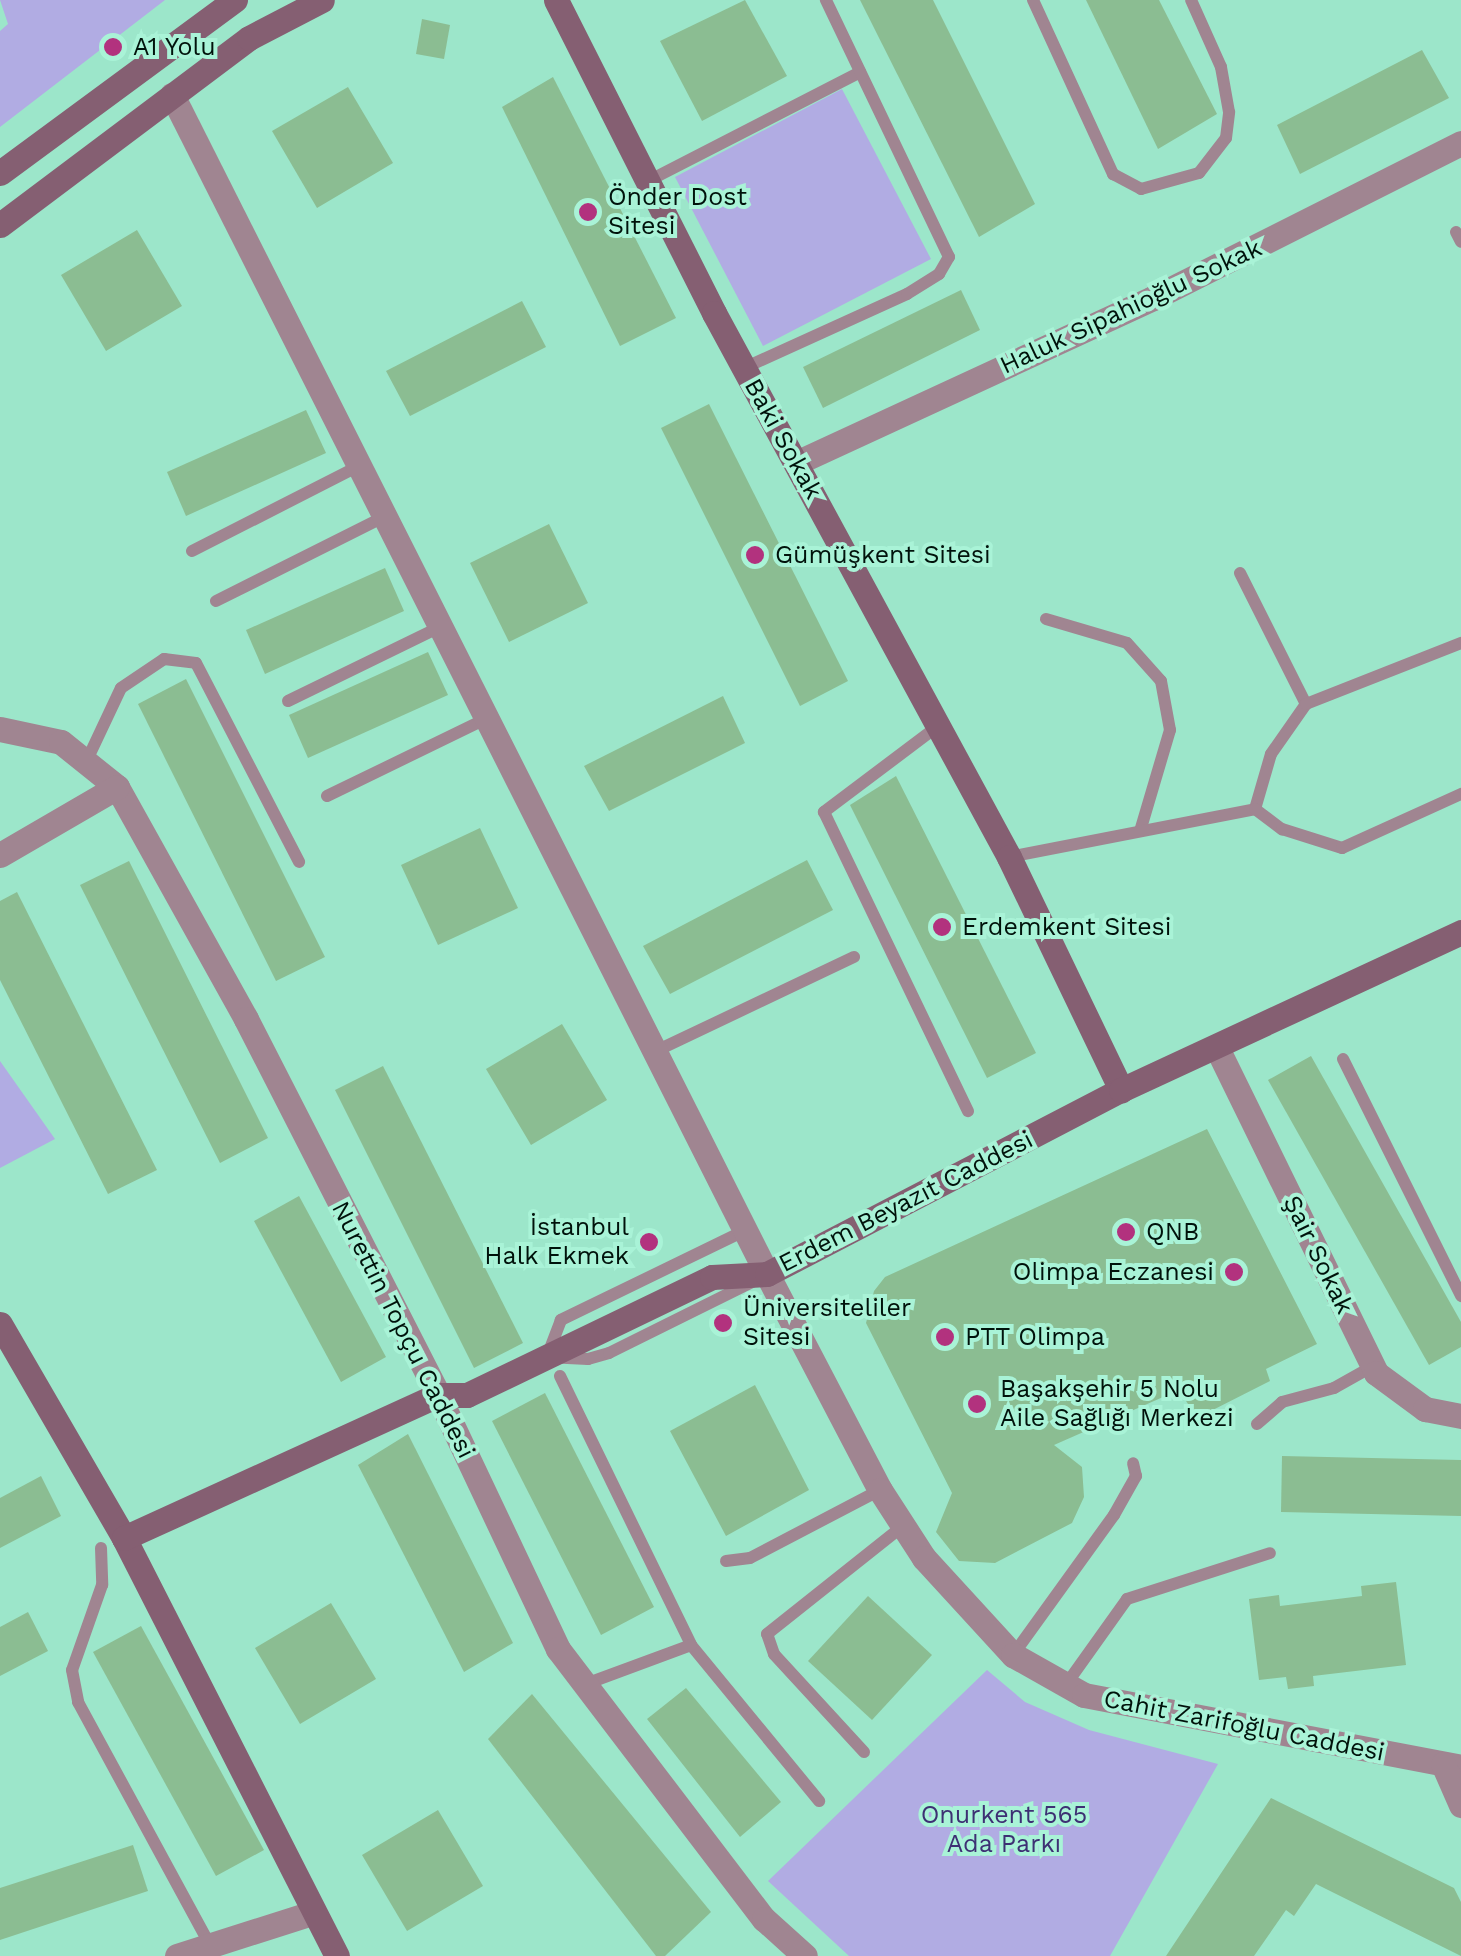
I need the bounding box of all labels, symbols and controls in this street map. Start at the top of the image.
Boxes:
place label: A1 Yolu [133,32,217,62]
marker: A1 Yolu [102,36,124,58]
place label: Önder Dost Sitesi [608,183,748,242]
marker: Önder Dost Sitesi [577,201,599,223]
street label: Haluk Sipahioğlu Sokak [995,233,1267,381]
street label: Baki Sokak [738,374,828,504]
place label: Gümüşkent Sitesi [775,540,991,570]
marker: Gümüşkent Sitesi [744,544,766,566]
place label: Erdemkent Sitesi [962,912,1171,942]
marker: Erdemkent Sitesi [931,916,953,938]
street label: Erdem Beyazıt Caddesi [774,1125,1038,1279]
street label: Şair Sokak [1276,1191,1360,1319]
street label: Nurettin Topçu Caddesi [325,1196,481,1464]
place label: İstanbul Halk Ekmek [484,1213,629,1272]
place label: QNB [1146,1217,1199,1247]
marker: QNB [1115,1221,1137,1243]
marker: İstanbul Halk Ekmek [638,1231,660,1253]
place label: Olimpa Eczanesi [1012,1257,1214,1287]
marker: Olimpa Eczanesi [1223,1261,1245,1283]
place label: Üniversiteliler Sitesi [743,1294,911,1353]
marker: Üniversiteliler Sitesi [712,1312,734,1334]
place label: PTT Olimpa [965,1322,1106,1352]
marker: PTT Olimpa [934,1326,956,1348]
place label: Başakşehir 5 Nolu Aile Sağlığı Merkezi [1000,1375,1234,1434]
marker: Başakşehir 5 Nolu Aile Sağlığı Merkezi [964,1391,990,1417]
street label: Cahit Zarifoğlu Caddesi [1101,1684,1387,1768]
park label: Onurkent 565 Ada Parkı [921,1801,1087,1860]

